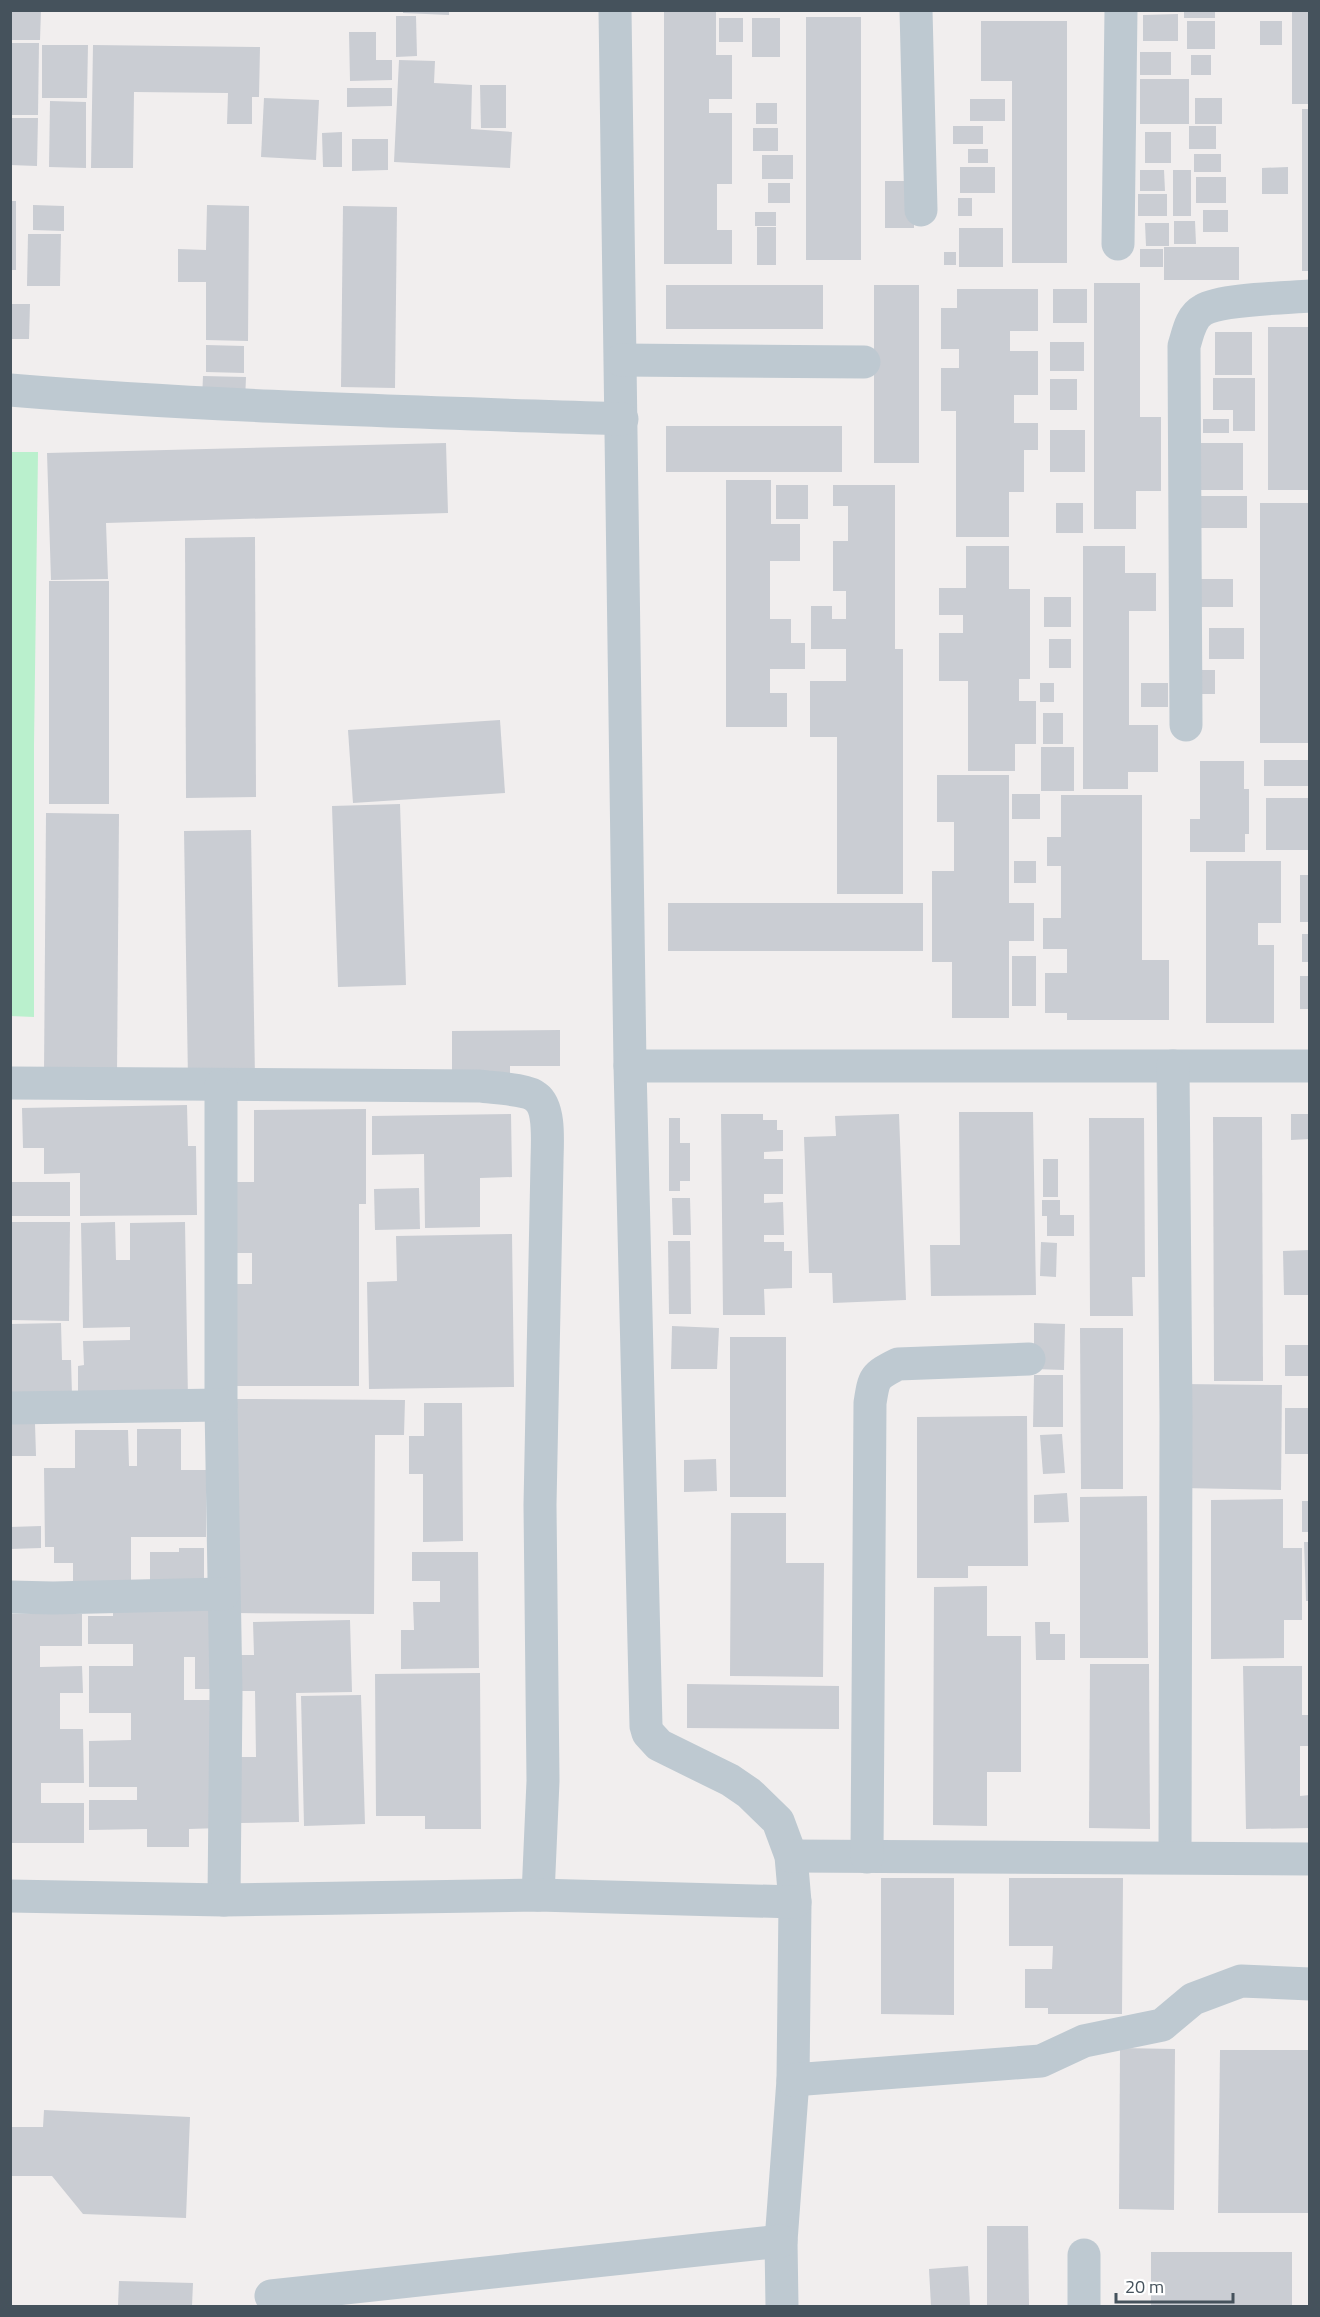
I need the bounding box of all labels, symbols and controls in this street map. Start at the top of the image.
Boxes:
scale bar [1116,2266,1233,2304]
text: 20 m [1125,2273,1164,2300]

